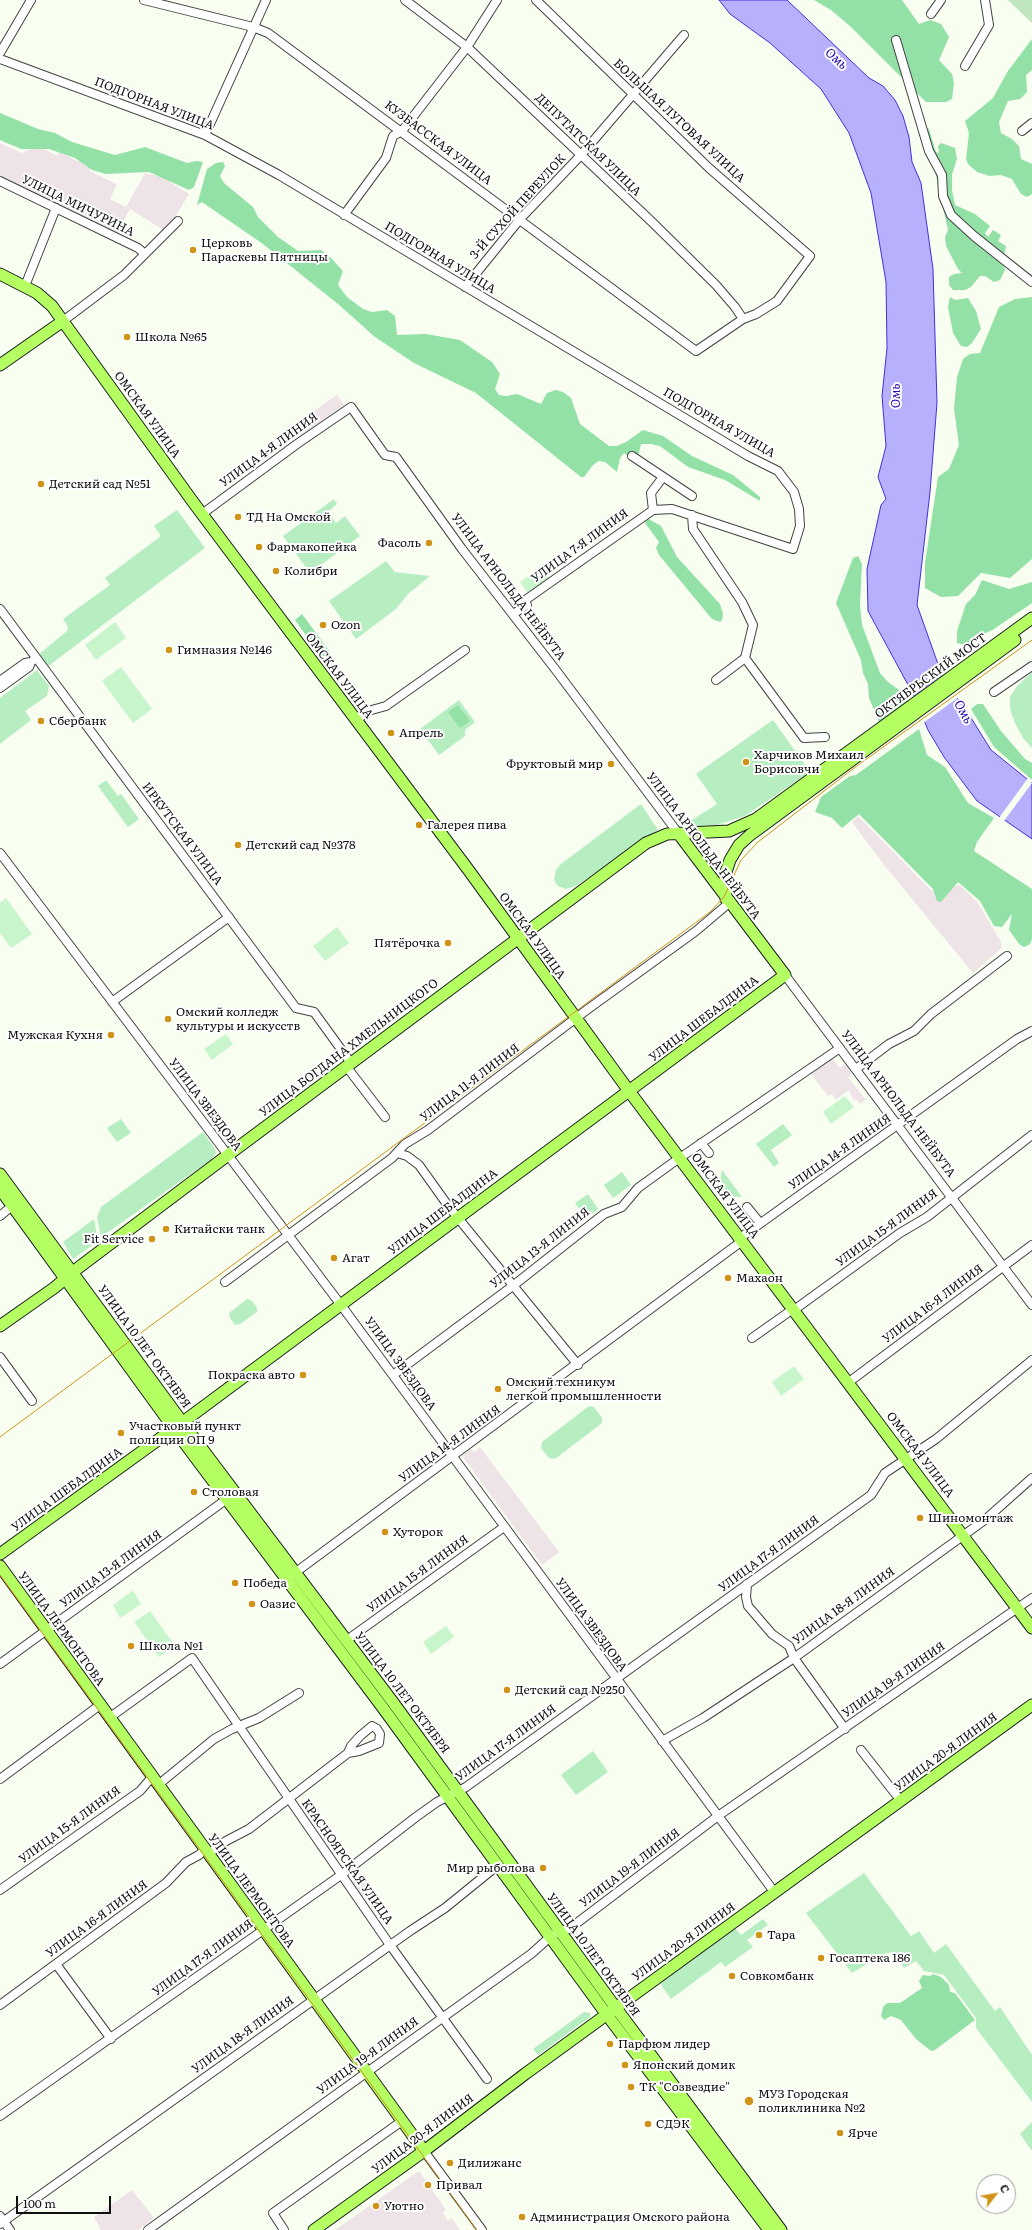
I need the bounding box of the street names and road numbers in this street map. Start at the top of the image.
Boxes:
street label: БОЛЬШАЯ ЛУГОВАЯ УЛИЦА [610,56,748,186]
street label: ПОДГОРНАЯ УЛИЦА [92,75,216,133]
street label: ДЕПУТАТСКАЯ УЛИЦА [532,91,644,199]
street label: КУЗБАССКАЯ УЛИЦА [382,98,494,188]
street label: 3-Й СУХОЙ ПЕРЕУЛОК [467,152,569,262]
street label: УЛИЦА МИЧУРИНА [19,172,137,240]
street label: ПОДГОРНАЯ УЛИЦА [382,219,498,297]
street label: ОМСКАЯ УЛИЦА [111,369,183,461]
street label: ПОДГОРНАЯ УЛИЦА [660,385,778,461]
street label: УЛИЦА 4-Я ЛИНИЯ [217,410,321,490]
street label: УЛИЦА 7-Я ЛИНИЯ [529,506,631,586]
street label: УЛИЦА АРНОЛЬДА НЕЙБУТА [448,511,568,663]
street label: ОМСКАЯ УЛИЦА [302,630,376,722]
street label: ОКТЯБРЬСКИЙ МОСТ [872,631,990,721]
street label: УЛИЦА АРНОЛЬДА НЕЙБУТА [643,770,763,922]
street label: ИРКУТСКАЯ УЛИЦА [139,780,225,888]
street label: ОМСКАЯ УЛИЦА [496,890,568,982]
street label: УЛИЦА ШЕБАЛДИНА [646,973,762,1065]
street label: УЛИЦА БОГДАНА ХМЕЛЬНИЦКОГО [257,976,441,1120]
street label: УЛИЦА АРНОЛЬДА НЕЙБУТА [838,1028,958,1180]
street label: УЛИЦА 11-Я ЛИНИЯ [418,1041,522,1125]
street label: УЛИЦА ЗВЕЗДОВА [166,1056,244,1154]
street label: УЛИЦА 14-Я ЛИНИЯ [786,1111,894,1193]
street label: ОМСКАЯ УЛИЦА [688,1150,762,1242]
street label: УЛИЦА ШЕБАЛДИНА [385,1166,501,1258]
street label: УЛИЦА 15-Я ЛИНИЯ [834,1186,940,1270]
street label: УЛИЦА 13-Я ЛИНИЯ [487,1205,593,1291]
street label: УЛИЦА 16-Я ЛИНИЯ [880,1262,986,1346]
street label: УЛИЦА 10 ЛЕТ ОКТЯБРЯ [95,1283,193,1411]
street label: УЛИЦА ЗВЕЗДОВА [361,1314,439,1414]
street label: УЛИЦА 14-Я ЛИНИЯ [397,1402,503,1486]
street label: ОМСКАЯ УЛИЦА [883,1409,957,1501]
street label: УЛИЦА ШЕБАЛДИНА [9,1445,125,1535]
street label: УЛИЦА 17-Я ЛИНИЯ [716,1513,822,1595]
street label: УЛИЦА 13-Я ЛИНИЯ [57,1527,165,1611]
street label: УЛИЦА 15-Я ЛИНИЯ [365,1532,471,1616]
street label: УЛИЦА 18-Я ЛИНИЯ [790,1564,898,1648]
street label: УЛИЦА ЛЕРМОНТОВА [15,1569,107,1689]
street label: УЛИЦА ЗВЕЗДОВА [552,1575,630,1675]
street label: УЛИЦА 10 ЛЕТ ОКТЯБРЯ [352,1629,452,1757]
street label: УЛИЦА 19-Я ЛИНИЯ [840,1639,948,1721]
street label: УЛИЦА 17-Я ЛИНИЯ [453,1702,559,1784]
street label: УЛИЦА 20-Я ЛИНИЯ [892,1710,1000,1794]
street label: УЛИЦА 15-Я ЛИНИЯ [17,1783,123,1867]
street label: КРАСНОЯРСКАЯ УЛИЦА [298,1797,396,1927]
street label: УЛИЦА 19-Я ЛИНИЯ [577,1826,683,1910]
street label: УЛИЦА ЛЕРМОНТОВА [205,1831,297,1951]
street label: УЛИЦА 16-Я ЛИНИЯ [43,1877,151,1961]
street label: УЛИЦА 10 ЛЕТ ОКТЯБРЯ [544,1891,642,2019]
street label: УЛИЦА 20-Я ЛИНИЯ [630,1900,738,1984]
street label: УЛИЦА 17-Я ЛИНИЯ [150,1917,256,1999]
street label: УЛИЦА 18-Я ЛИНИЯ [189,1993,297,2077]
street label: УЛИЦА 19-Я ЛИНИЯ [314,2014,422,2098]
street label: УЛИЦА 20-Я ЛИНИЯ [369,2091,477,2177]

